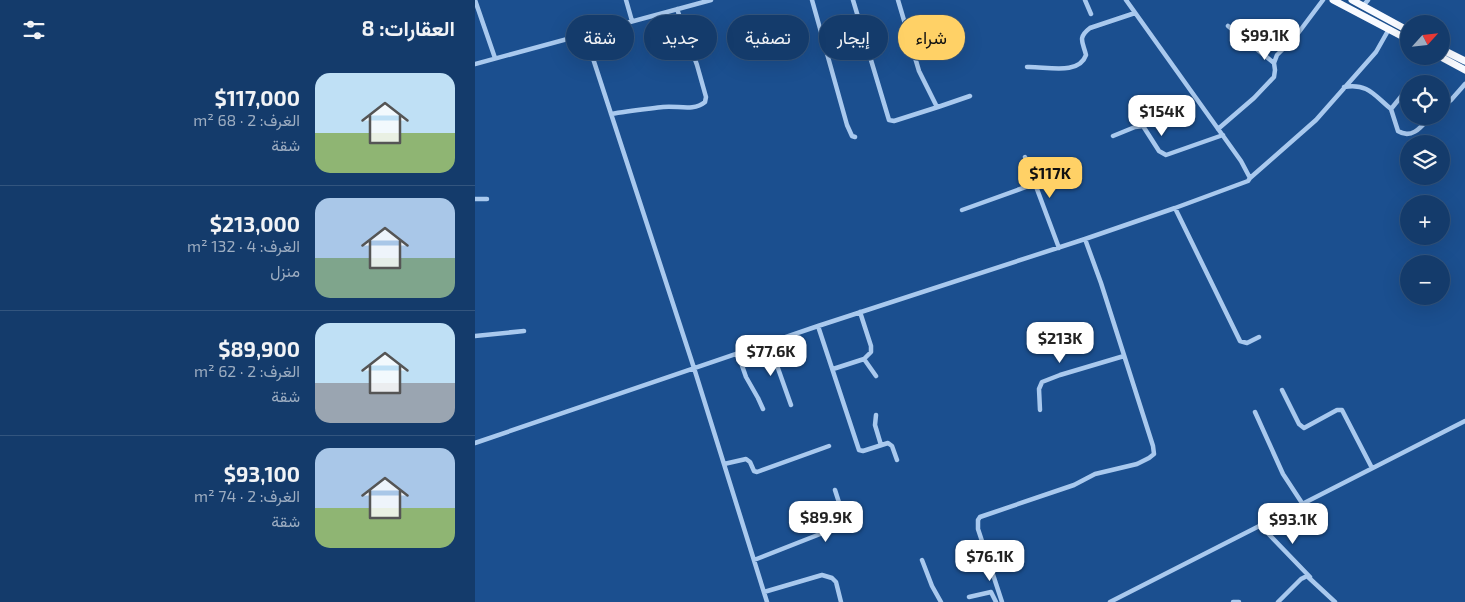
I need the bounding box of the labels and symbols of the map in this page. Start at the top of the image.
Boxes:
north arrow [1400,15,1450,65]
pin: $99.1K [1224,18,1306,61]
pin: $154K [1127,94,1197,137]
pin: $117K [1015,156,1085,199]
pin: $213K [1025,322,1095,364]
pin: $77.6K [730,334,812,377]
pin: $89.9K [785,500,867,543]
pin: $93.1K [1252,502,1334,545]
pin: $76.1K [949,540,1031,582]

